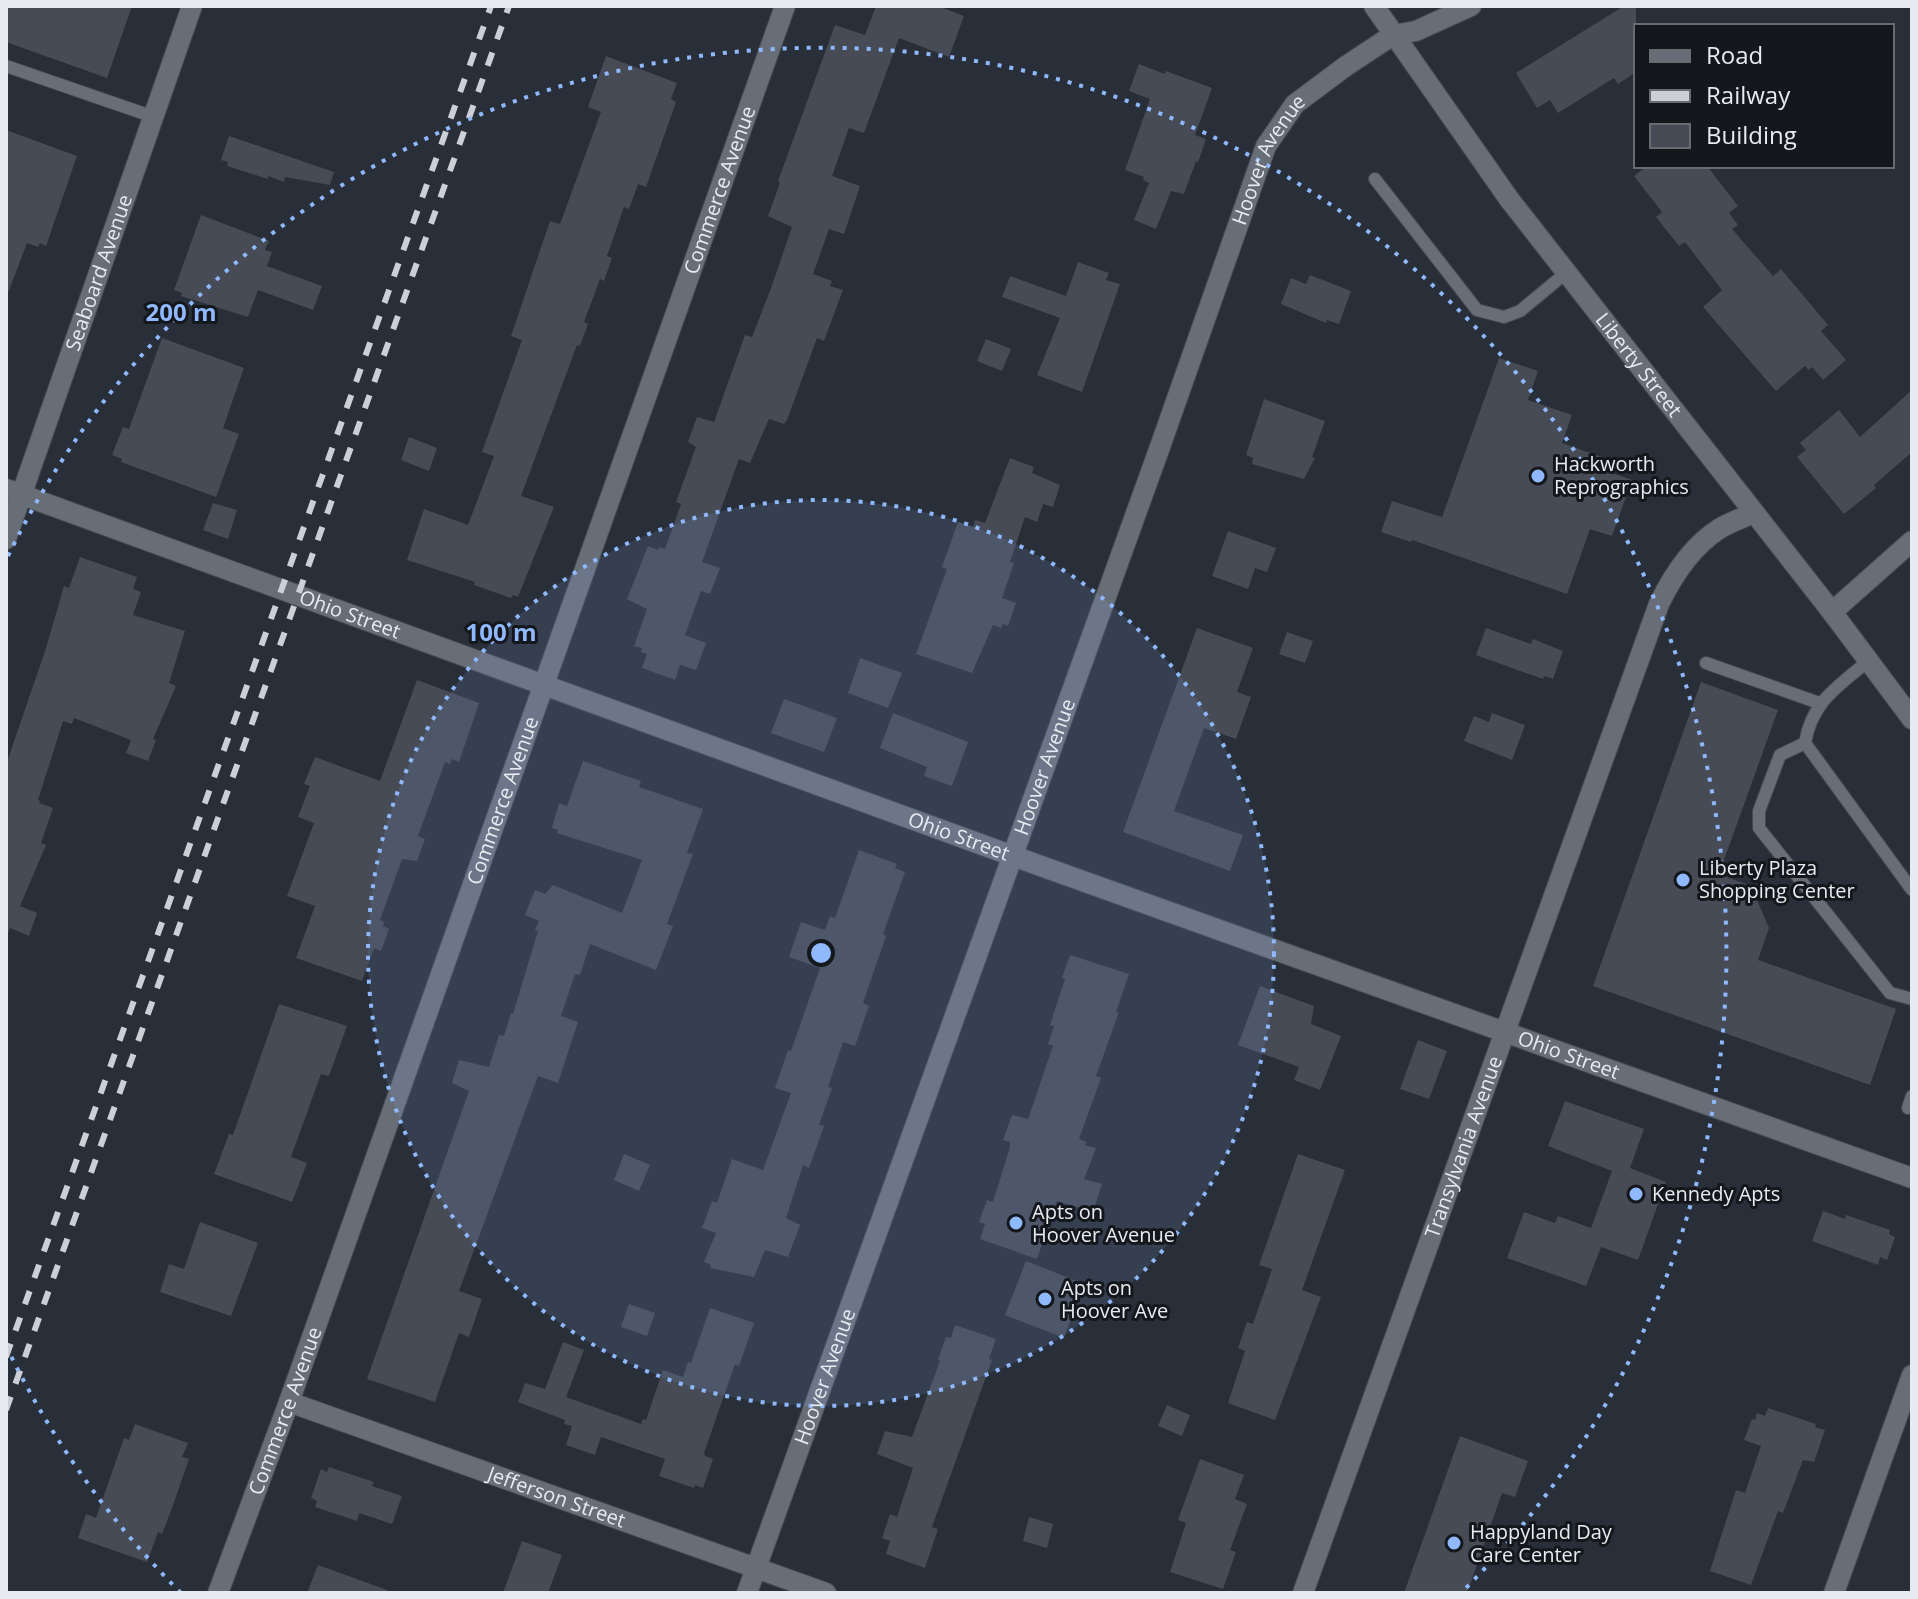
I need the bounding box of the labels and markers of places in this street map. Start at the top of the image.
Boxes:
place label: Hackworth Reprographics [1554,450,1689,500]
marker: Hackworth Reprographics [1529,467,1547,485]
place label: Liberty Plaza Shopping Center [1699,854,1855,904]
marker: Liberty Plaza Shopping Center [1674,871,1692,889]
centre of rings [807,939,835,967]
place label: Kennedy Apts [1652,1180,1780,1207]
marker: Kennedy Apts [1627,1185,1645,1203]
place label: Apts on Hoover Avenue [1032,1198,1175,1248]
marker: Apts on Hoover Avenue [1007,1214,1025,1232]
place label: Apts on Hoover Ave [1061,1274,1168,1324]
marker: Apts on Hoover Ave [1036,1290,1054,1308]
place label: Happyland Day Care Center [1470,1518,1613,1568]
marker: Happyland Day Care Center [1445,1534,1463,1552]

